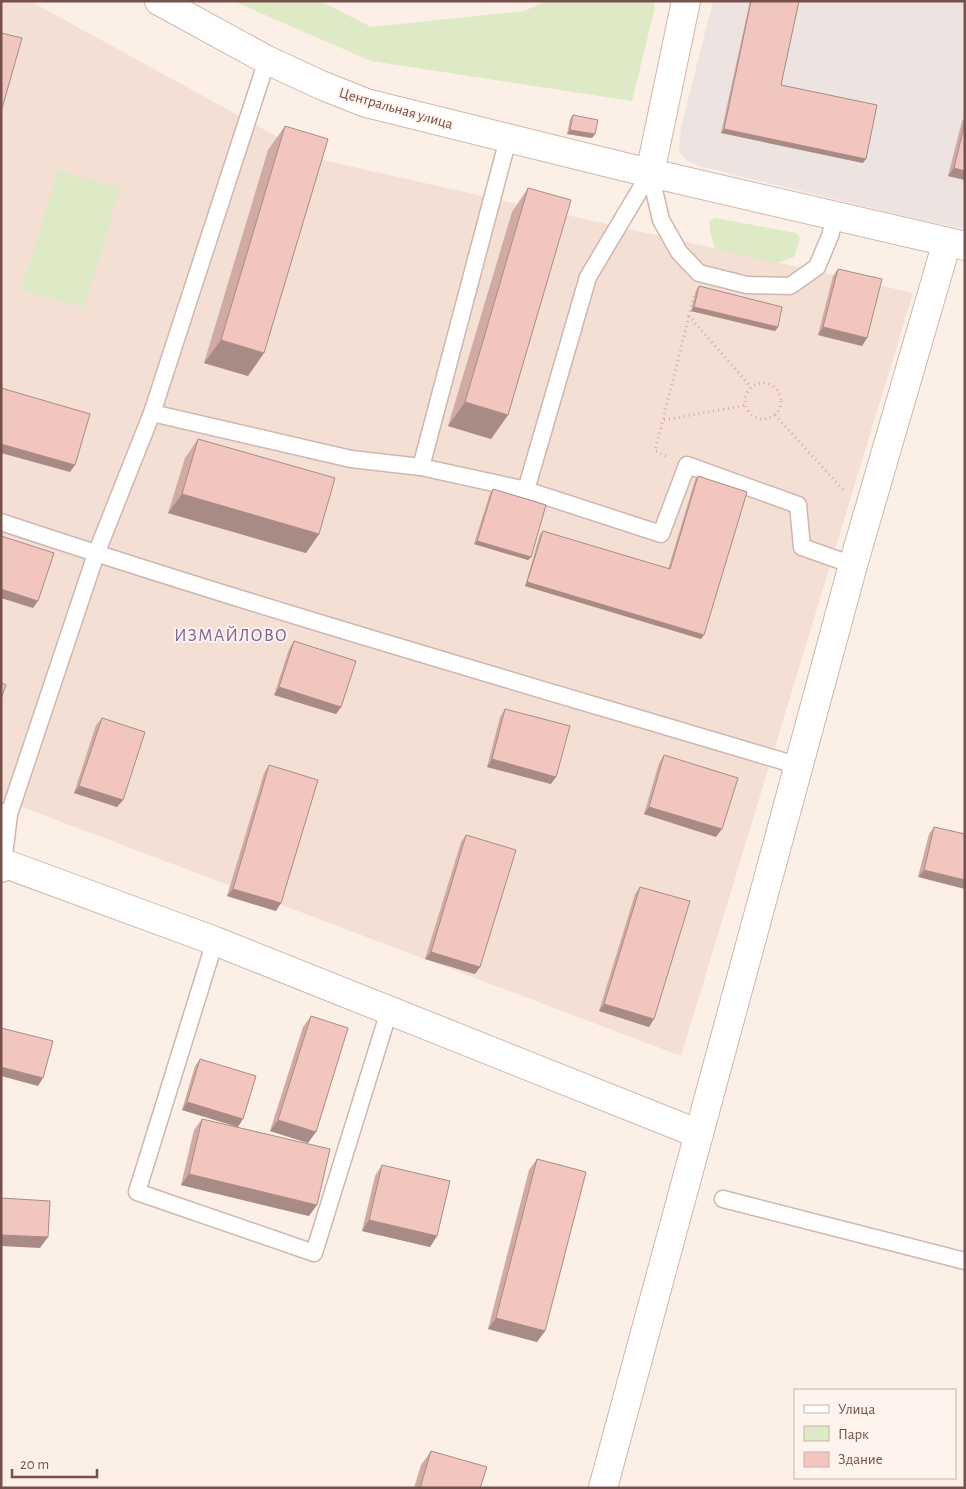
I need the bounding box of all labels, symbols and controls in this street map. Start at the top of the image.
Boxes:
street label: Центральная улица [337,85,455,132]
district label: ИЗМАЙЛОВО [174,625,288,645]
legend [794,1389,956,1479]
text: Улица [838,1402,875,1417]
text: Парк [838,1427,869,1442]
scale bar [12,1446,98,1478]
text: Здание [838,1452,883,1467]
text: 20 m [20,1457,49,1472]

